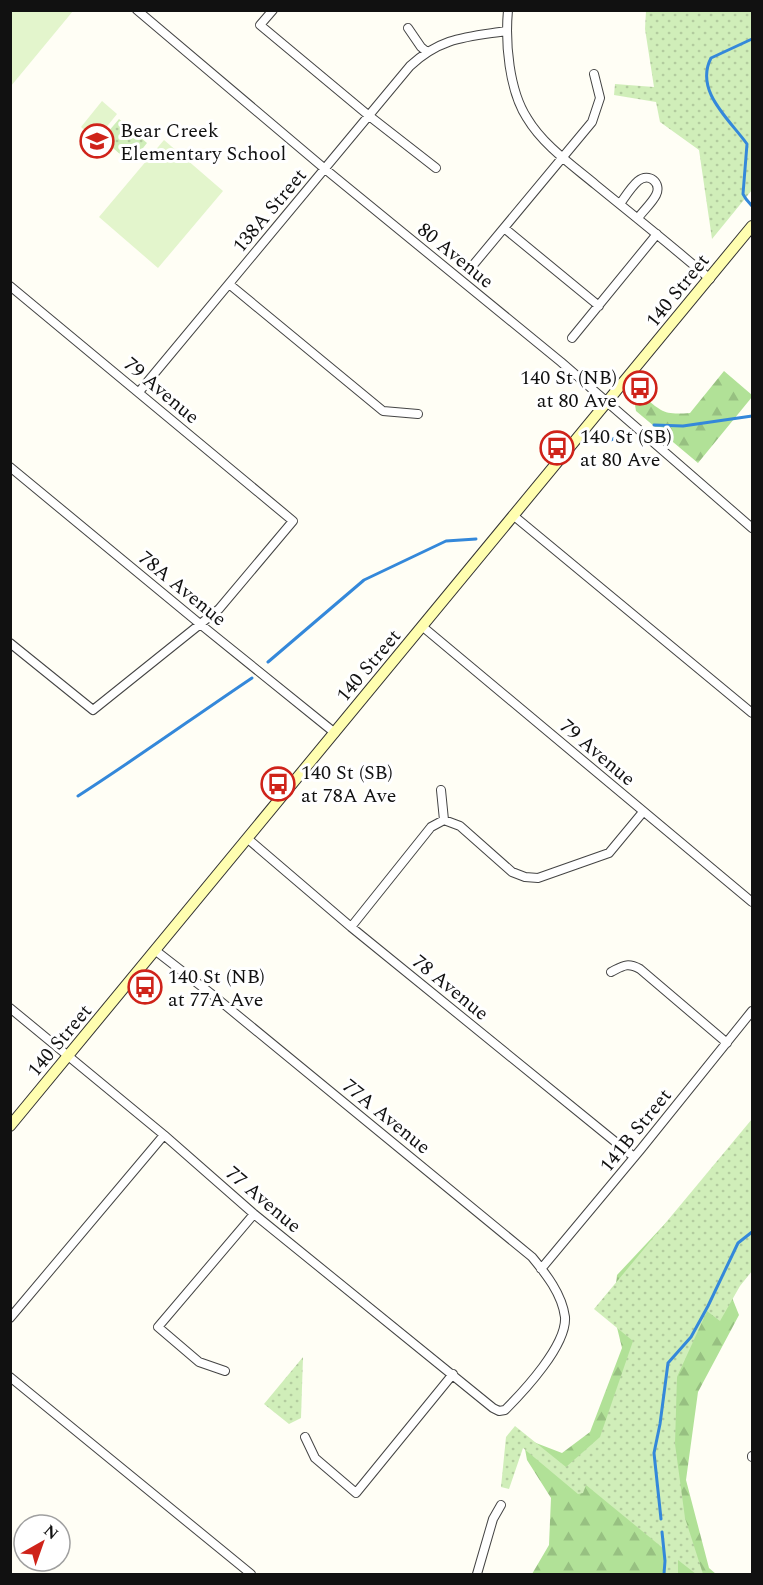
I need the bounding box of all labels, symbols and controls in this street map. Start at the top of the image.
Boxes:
place label: Bear Creek Elementary School [120,116,286,169]
school or university icon: Bear Creek Elementary School [79,123,115,159]
street label: 138A Street [225,162,314,260]
street label: 80 Avenue [411,215,500,296]
street label: 140 Street [639,247,717,334]
street label: 79 Avenue [117,350,206,432]
place label: 140 St (NB) at 80 Ave [520,363,617,416]
bus stop icon: 140 St (NB) at 80 Ave [622,370,658,406]
place label: 140 St (SB) at 80 Ave [580,422,672,475]
bus stop icon: 140 St (SB) at 80 Ave [539,430,575,466]
street label: 78A Avenue [132,544,233,634]
street label: 140 Street [329,622,408,709]
street label: 79 Avenue [553,712,642,794]
place label: 140 St (SB) at 78A Ave [301,758,396,811]
bus stop icon: 140 St (SB) at 78A Ave [260,766,296,802]
street label: 78 Avenue [406,947,495,1028]
place label: 140 St (NB) at 77A Ave [168,962,265,1015]
bus stop icon: 140 St (NB) at 77A Ave [127,969,163,1005]
street label: 140 Street [20,997,99,1084]
street label: 77A Avenue [336,1072,437,1162]
street label: 141B Street [592,1082,679,1179]
street label: 77 Avenue [219,1159,308,1241]
north arrow [12,1513,72,1573]
text: N [38,1519,64,1546]

